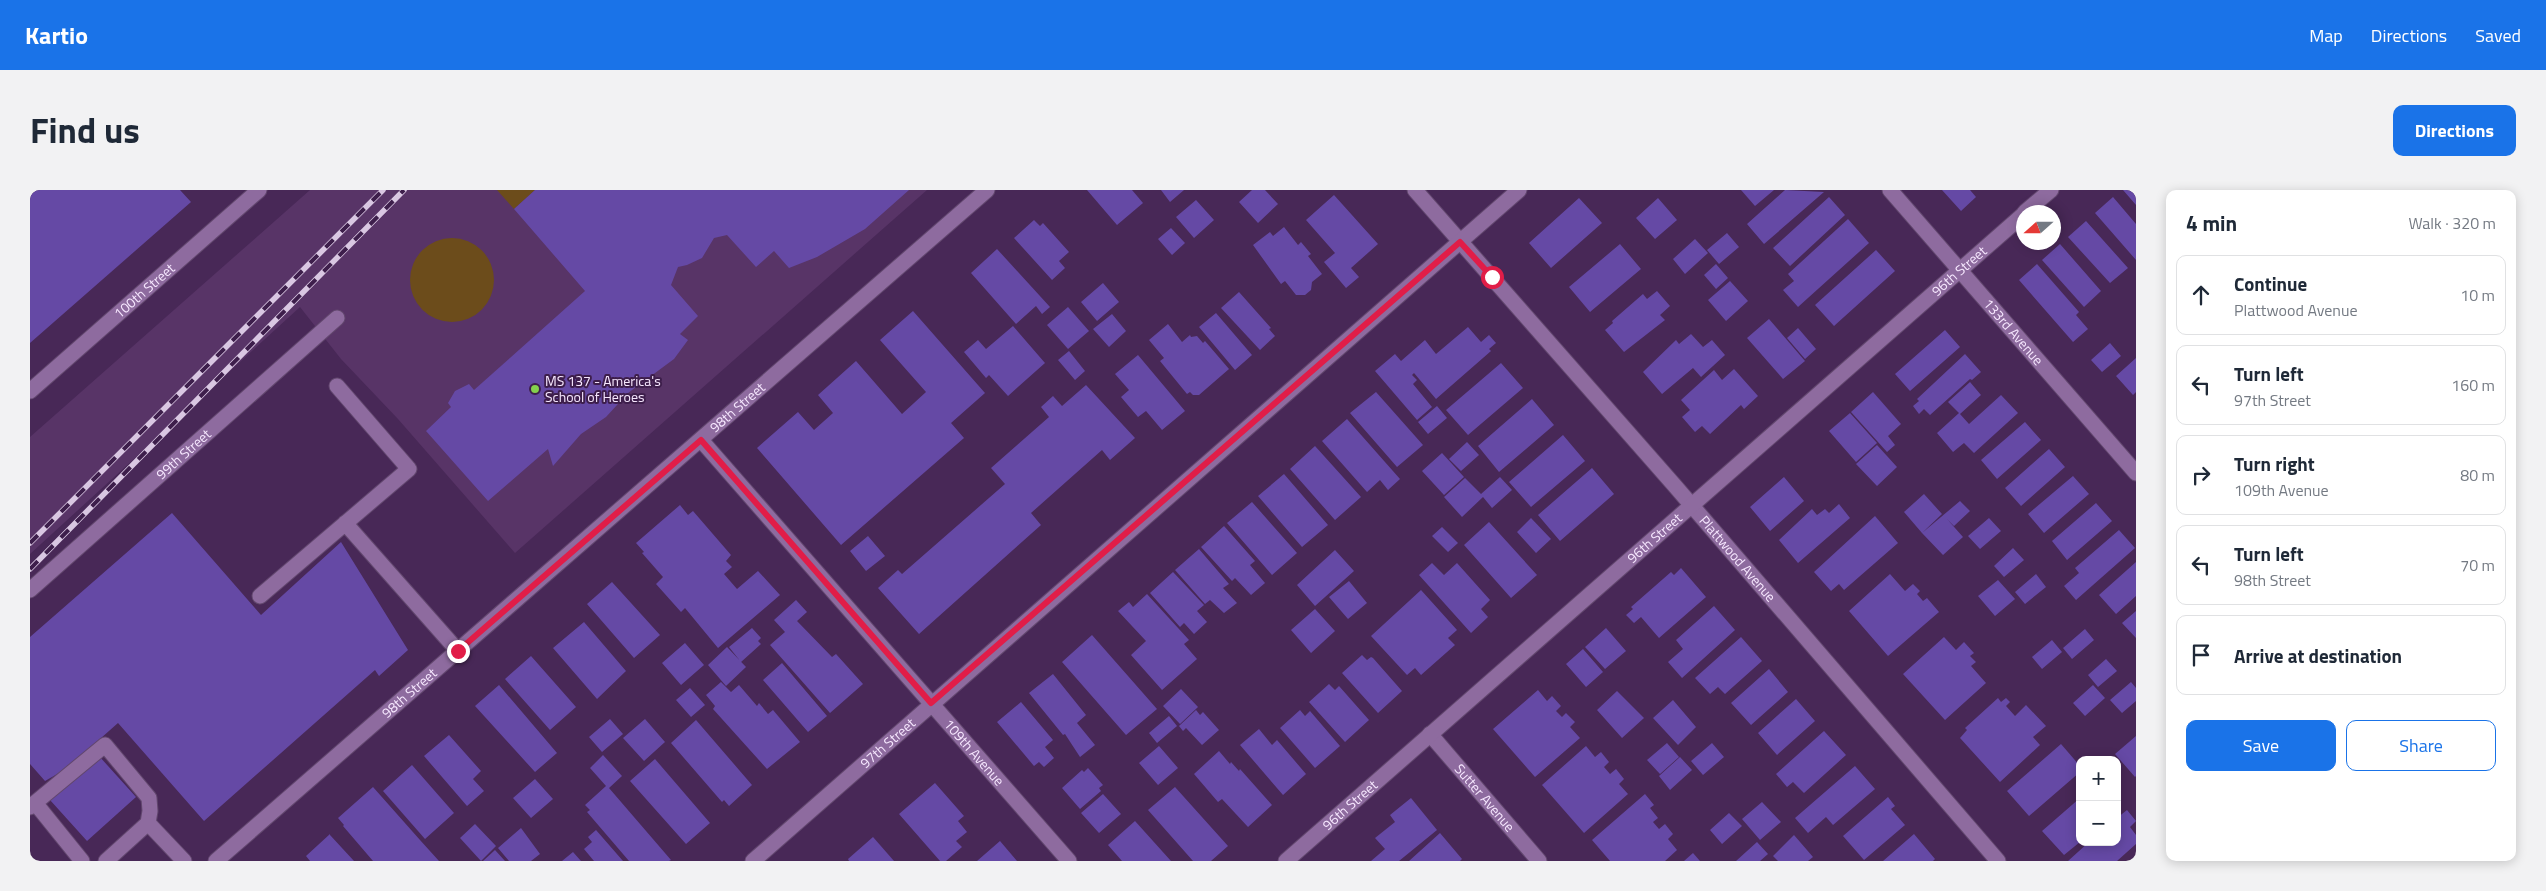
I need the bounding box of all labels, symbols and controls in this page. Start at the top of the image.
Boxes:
text: Kartio [25,17,88,53]
text: Map [2309,22,2343,49]
text: Directions [2371,22,2447,49]
text: Saved [2475,22,2521,49]
text: Find us [30,103,140,157]
button: Directions [2393,105,2516,156]
north arrow [2016,205,2061,250]
text: 4 min [2186,207,2237,239]
text: Walk · 320 m [2408,211,2496,235]
street label: 96th Street [1926,240,1991,301]
street label: 100th Street [109,258,179,323]
route start [1481,266,1504,289]
text: Continue [2234,269,2307,298]
icon: ahead [2187,281,2215,309]
text: 10 m [2460,283,2495,307]
street label: 133rd Avenue [1979,294,2049,370]
text: Plattwood Avenue [2234,298,2357,322]
text: Turn left [2234,359,2304,388]
place label: MS 137 - America's School of Heroes [545,370,661,407]
icon: left [2187,371,2215,399]
text: 160 m [2451,373,2495,397]
street label: 98th Street [705,377,769,437]
marker: MS 137 - America's School of Heroes [529,383,541,395]
text: 97th Street [2234,388,2311,412]
street label: 99th Street [151,423,215,484]
text: Turn right [2234,449,2315,478]
icon: right [2187,461,2215,489]
text: 80 m [2460,463,2495,487]
text: 109th Avenue [2234,478,2329,502]
street label: 96th Street [1622,507,1686,568]
street label: Plattwood Avenue [1695,511,1781,606]
text: Turn left [2234,539,2304,568]
icon: left [2187,551,2215,579]
text: 70 m [2460,553,2495,577]
text: 98th Street [2234,568,2311,592]
route end [447,640,470,663]
icon: arrive [2187,641,2215,669]
text: Arrive at destination [2234,641,2402,670]
street label: 98th Street [376,662,441,723]
street label: 97th Street [855,713,920,773]
street label: 109th Avenue [939,714,1010,790]
button: Save [2186,720,2336,771]
button: Share [2346,720,2496,771]
map controls [2076,756,2121,846]
button: + [2076,756,2121,801]
street label: Sutter Avenue [1450,759,1520,836]
street label: 96th Street [1317,774,1382,835]
button: − [2076,801,2121,846]

